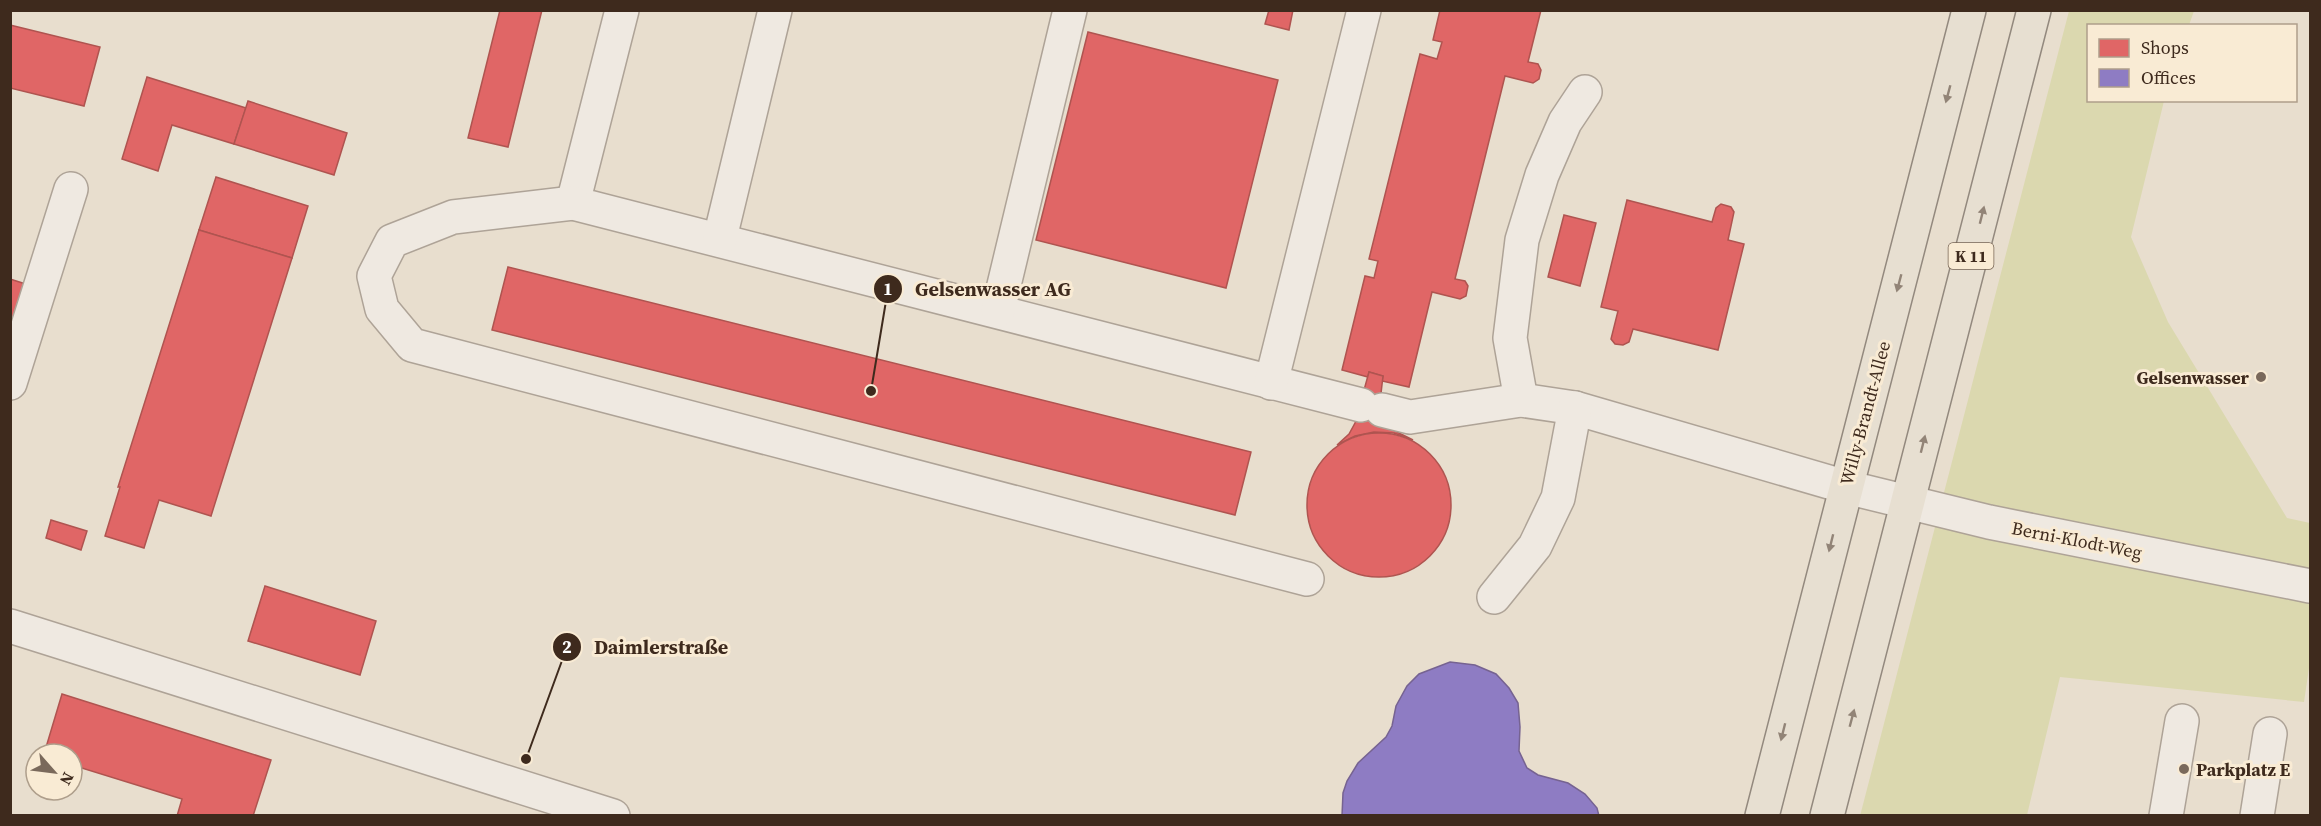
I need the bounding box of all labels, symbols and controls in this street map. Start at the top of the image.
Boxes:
legend [2087,24,2297,102]
text: Shops [2141,35,2189,60]
text: Offices [2141,65,2196,90]
one-way arrow [1942,85,1952,103]
one-way arrow [1977,206,1987,224]
road number: K 11 [1948,243,1994,269]
callout: Gelsenwasser AG [873,270,1083,308]
one-way arrow [1893,274,1903,292]
text: Gelsenwasser AG [915,275,1071,303]
text: 1 [883,276,893,301]
street label: Willy-Brandt-Allee [1834,338,1896,488]
place label: Gelsenwasser [2136,365,2250,390]
marker: Gelsenwasser [2254,370,2268,384]
one-way arrow [1918,435,1928,454]
street label: Berni-Klodt-Weg [2010,515,2144,565]
one-way arrow [1826,535,1835,553]
callout: Daimlerstraße [552,628,740,666]
text: Daimlerstraße [594,633,728,661]
text: 2 [562,634,572,659]
one-way arrow [1848,709,1857,727]
one-way arrow [1777,723,1787,742]
north arrow [24,742,84,802]
place label: Parkplatz E [2196,757,2291,782]
marker: Parkplatz E [2177,762,2191,776]
text: N [55,769,80,790]

